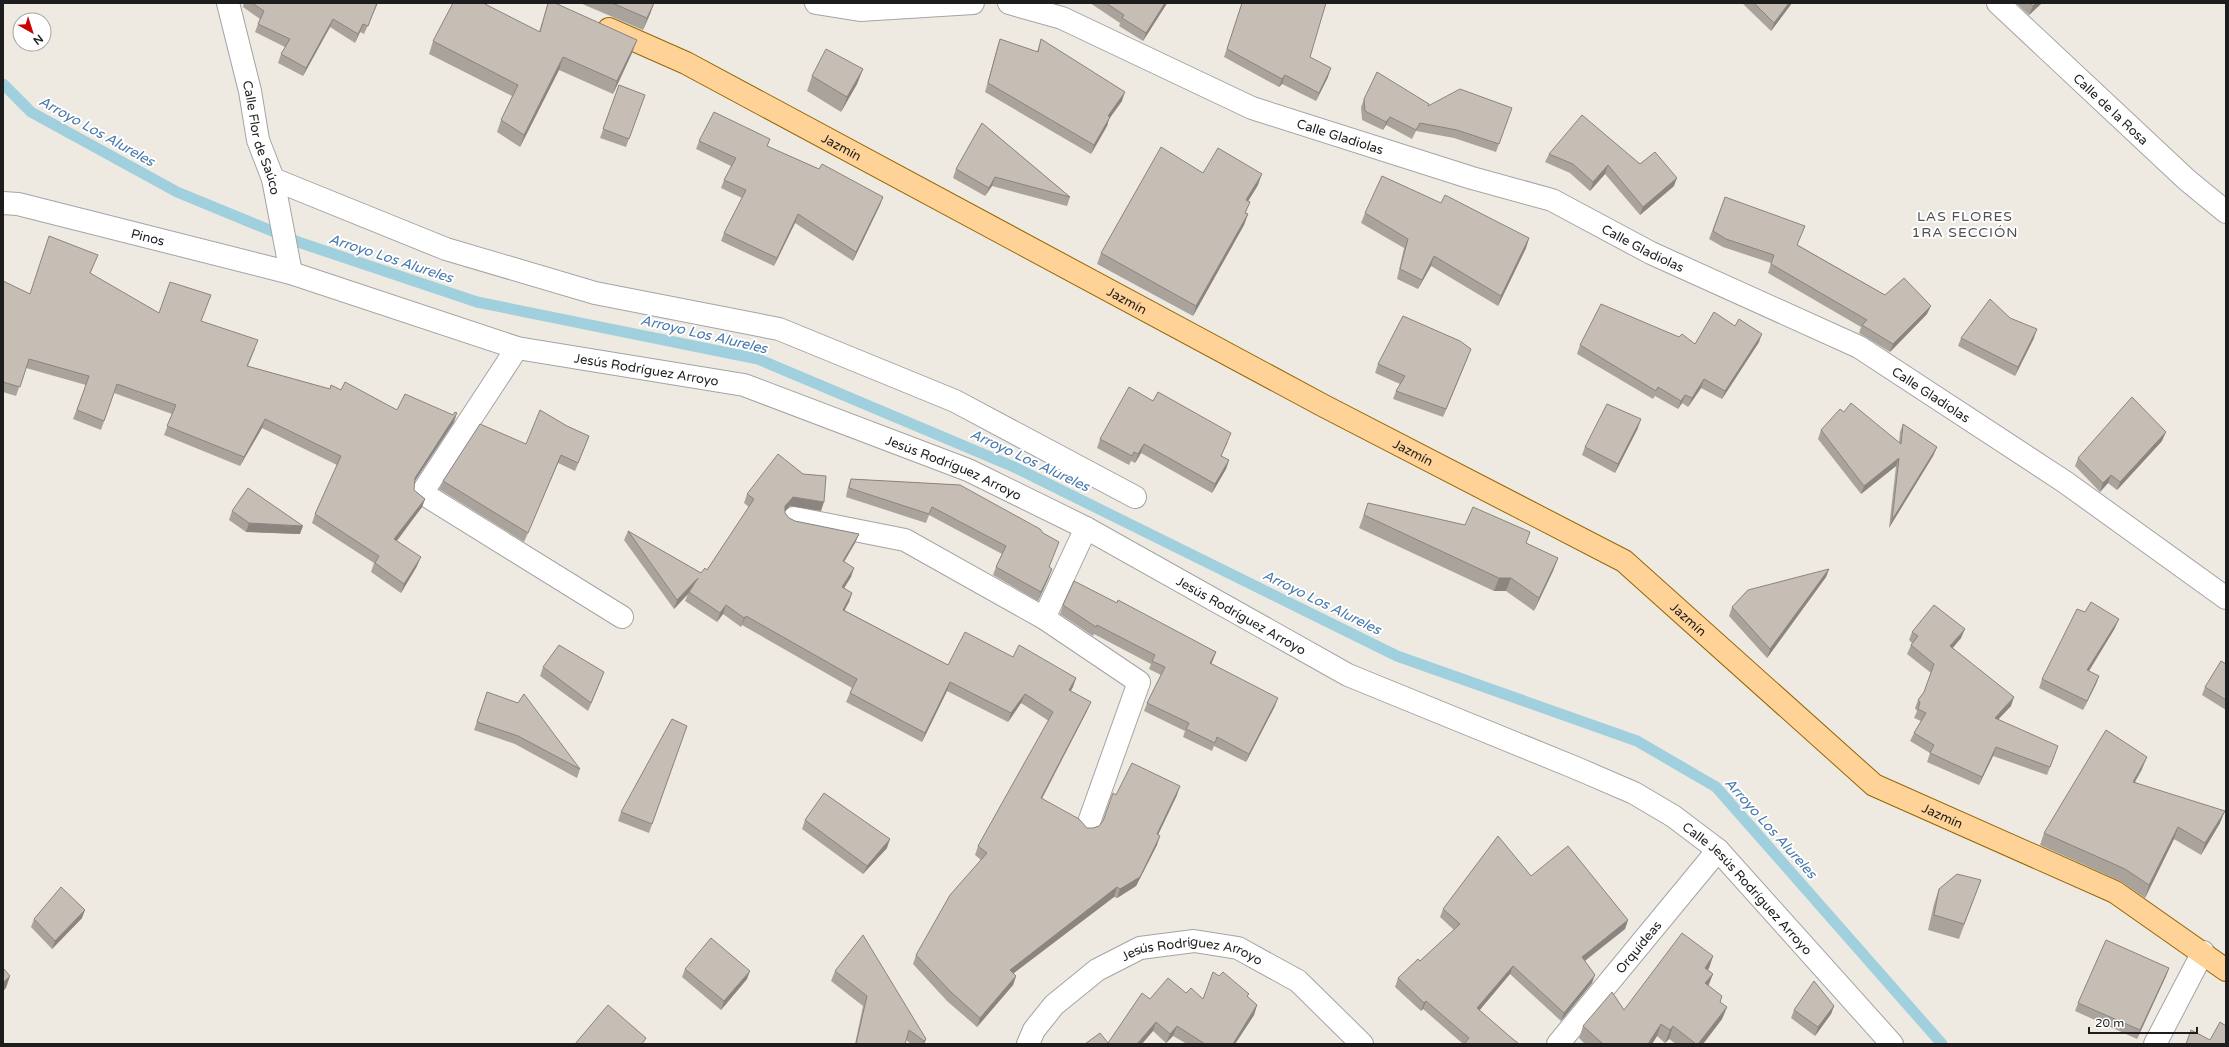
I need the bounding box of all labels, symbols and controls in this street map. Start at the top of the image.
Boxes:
north arrow [12,12,52,52]
text: N [30,32,46,47]
street label: Calle de la Rosa [2069,71,2151,149]
street label: Calle Flor de Saúco [239,79,283,196]
water label: Arroyo Los Alureles [36,93,159,171]
street label: Calle Gladiolas [1295,116,1385,158]
street label: Jazmín [819,130,864,165]
district label: LAS FLORES 1RA SECCIÓN [1911,208,2019,241]
street label: Calle Gladiolas [1599,221,1686,276]
street label: Pinos [129,226,166,250]
water label: Arroyo Los Alureles [327,230,456,287]
street label: Jazmín [1104,284,1149,318]
water label: Arroyo Los Alureles [639,312,770,358]
street label: Jesús Rodríguez Arroyo [573,350,720,390]
street label: Calle Gladiolas [1889,364,1973,427]
water label: Arroyo Los Alureles [968,425,1093,496]
street label: Jesús Rodríguez Arroyo [883,432,1024,504]
street label: Jazmín [1390,436,1436,470]
water label: Arroyo Los Alureles [1260,566,1385,639]
street label: Jesús Rodríguez Arroyo [1173,573,1309,659]
street label: Jazmín [1667,599,1709,640]
water label: Arroyo Los Alureles [1721,775,1821,883]
street label: Jazmín [1919,800,1965,832]
street label: Calle Jesús Rodríguez Arroyo [1679,819,1815,959]
street label: Orquídeas [1612,918,1665,977]
street label: Jesús Rodríguez Arroyo [1119,934,1265,969]
scale bar [2089,1009,2197,1035]
text: 20 m [2095,1016,2124,1030]

